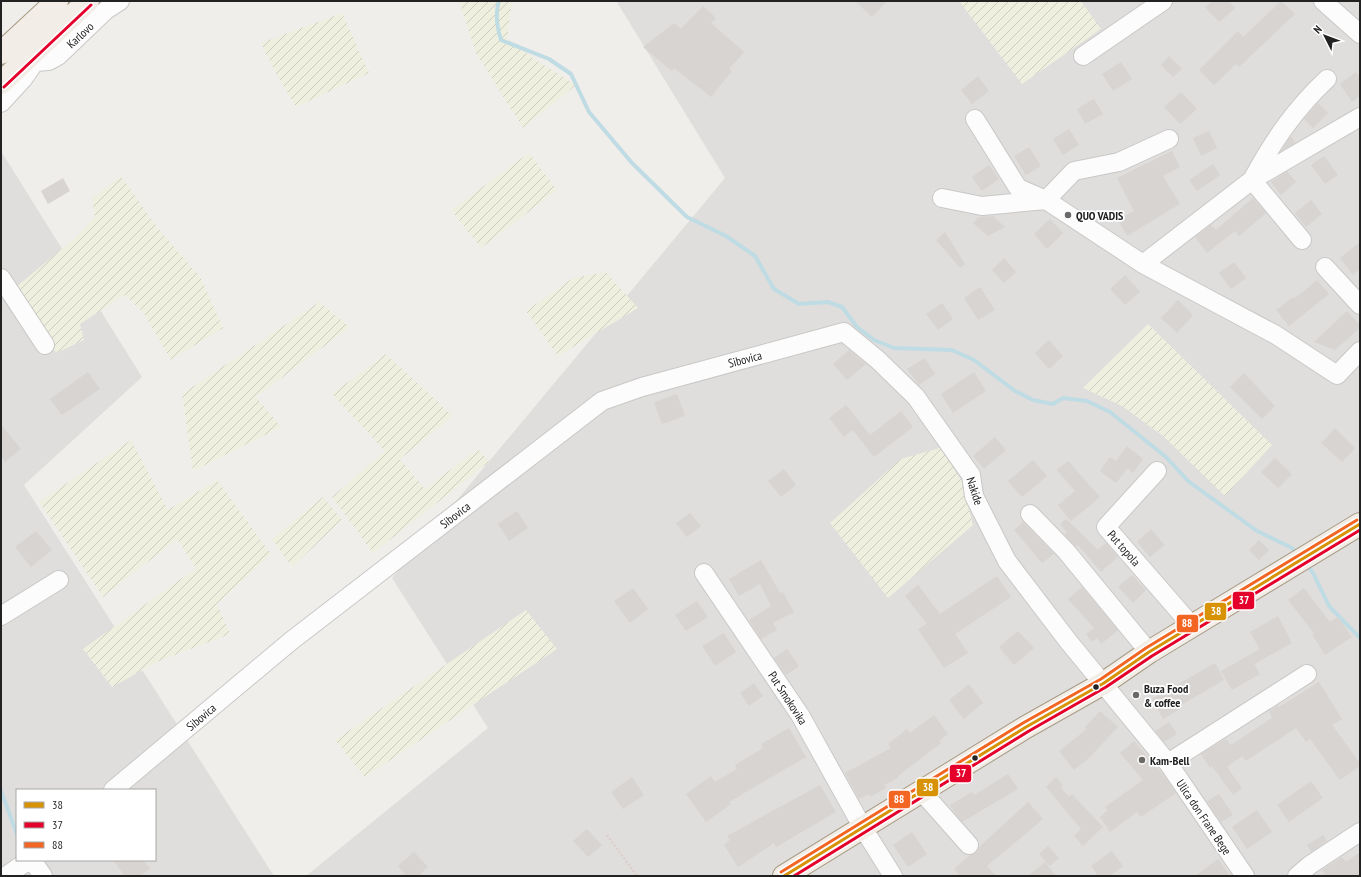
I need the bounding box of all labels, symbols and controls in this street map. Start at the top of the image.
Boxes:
north arrow [1305,16,1345,56]
street label: Karlovo [63,19,97,51]
text: N [1310,22,1325,36]
place label: QUO VADIS [1076,208,1123,223]
marker: QUO VADIS [1063,210,1073,220]
street label: Sibovica [726,347,764,371]
street label: Nakide [963,475,987,507]
street label: Sibovica [437,498,473,531]
street label: Put topola [1104,527,1144,569]
line badge: 37 [1232,591,1255,610]
text: 37 [1239,593,1249,607]
line badge: 38 [1204,602,1227,621]
text: 38 [1211,604,1221,618]
line badge: 88 [1176,614,1199,633]
text: 88 [1182,616,1192,630]
street label: Put Smokovika [765,669,811,728]
place label: Buza Food & coffee [1144,681,1188,710]
unlabelled marker [1091,682,1101,692]
marker: Buza Food & coffee [1131,690,1141,700]
street label: Sibovica [183,700,219,734]
unlabelled marker [970,753,980,763]
place label: Kam-Bell [1150,753,1189,768]
marker: Kam-Bell [1137,755,1147,765]
line badge: 37 [949,764,972,783]
text: 37 [956,766,966,780]
street label: Ulica don Frane Bege [1173,776,1235,858]
line badge: 38 [916,778,939,797]
text: 38 [923,780,933,794]
legend [16,789,156,861]
line badge: 88 [888,790,911,809]
text: 88 [894,792,904,806]
text: 38 [52,797,63,812]
text: 37 [52,817,63,832]
text: 88 [52,837,63,852]

